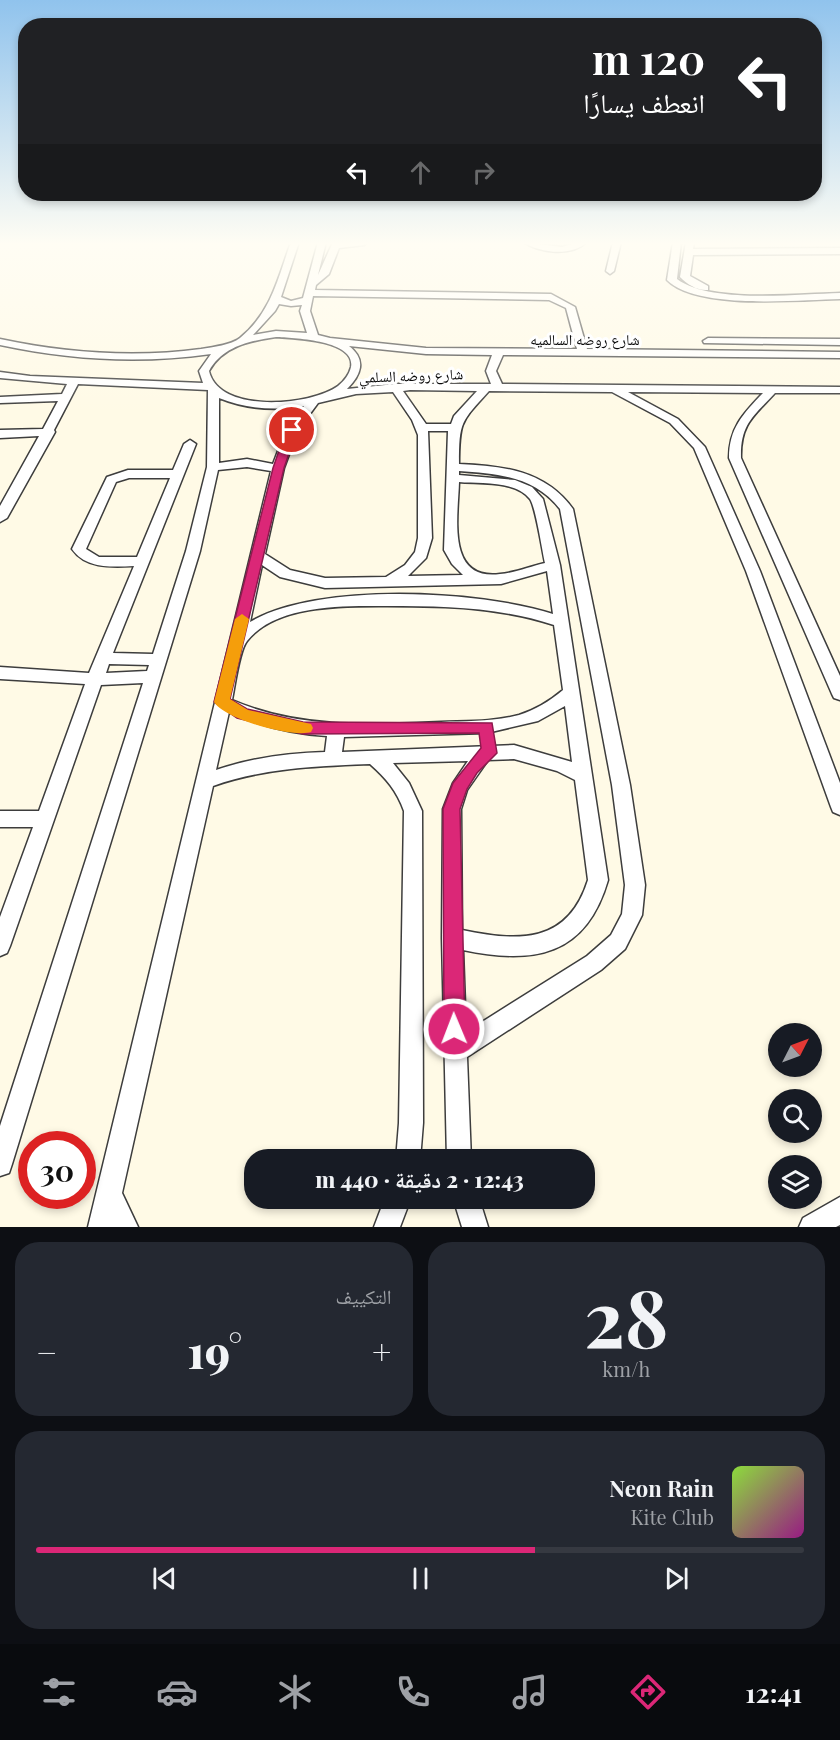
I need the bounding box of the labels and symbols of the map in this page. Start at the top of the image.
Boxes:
street label: شارع روضه السالميه [530,329,640,350]
street label: شارع روضه السلمي [359,363,464,390]
pin [266,404,317,455]
position arrow [422,997,486,1061]
north arrow [768,1023,822,1077]
speed limit sign: 30 [18,1131,96,1209]

